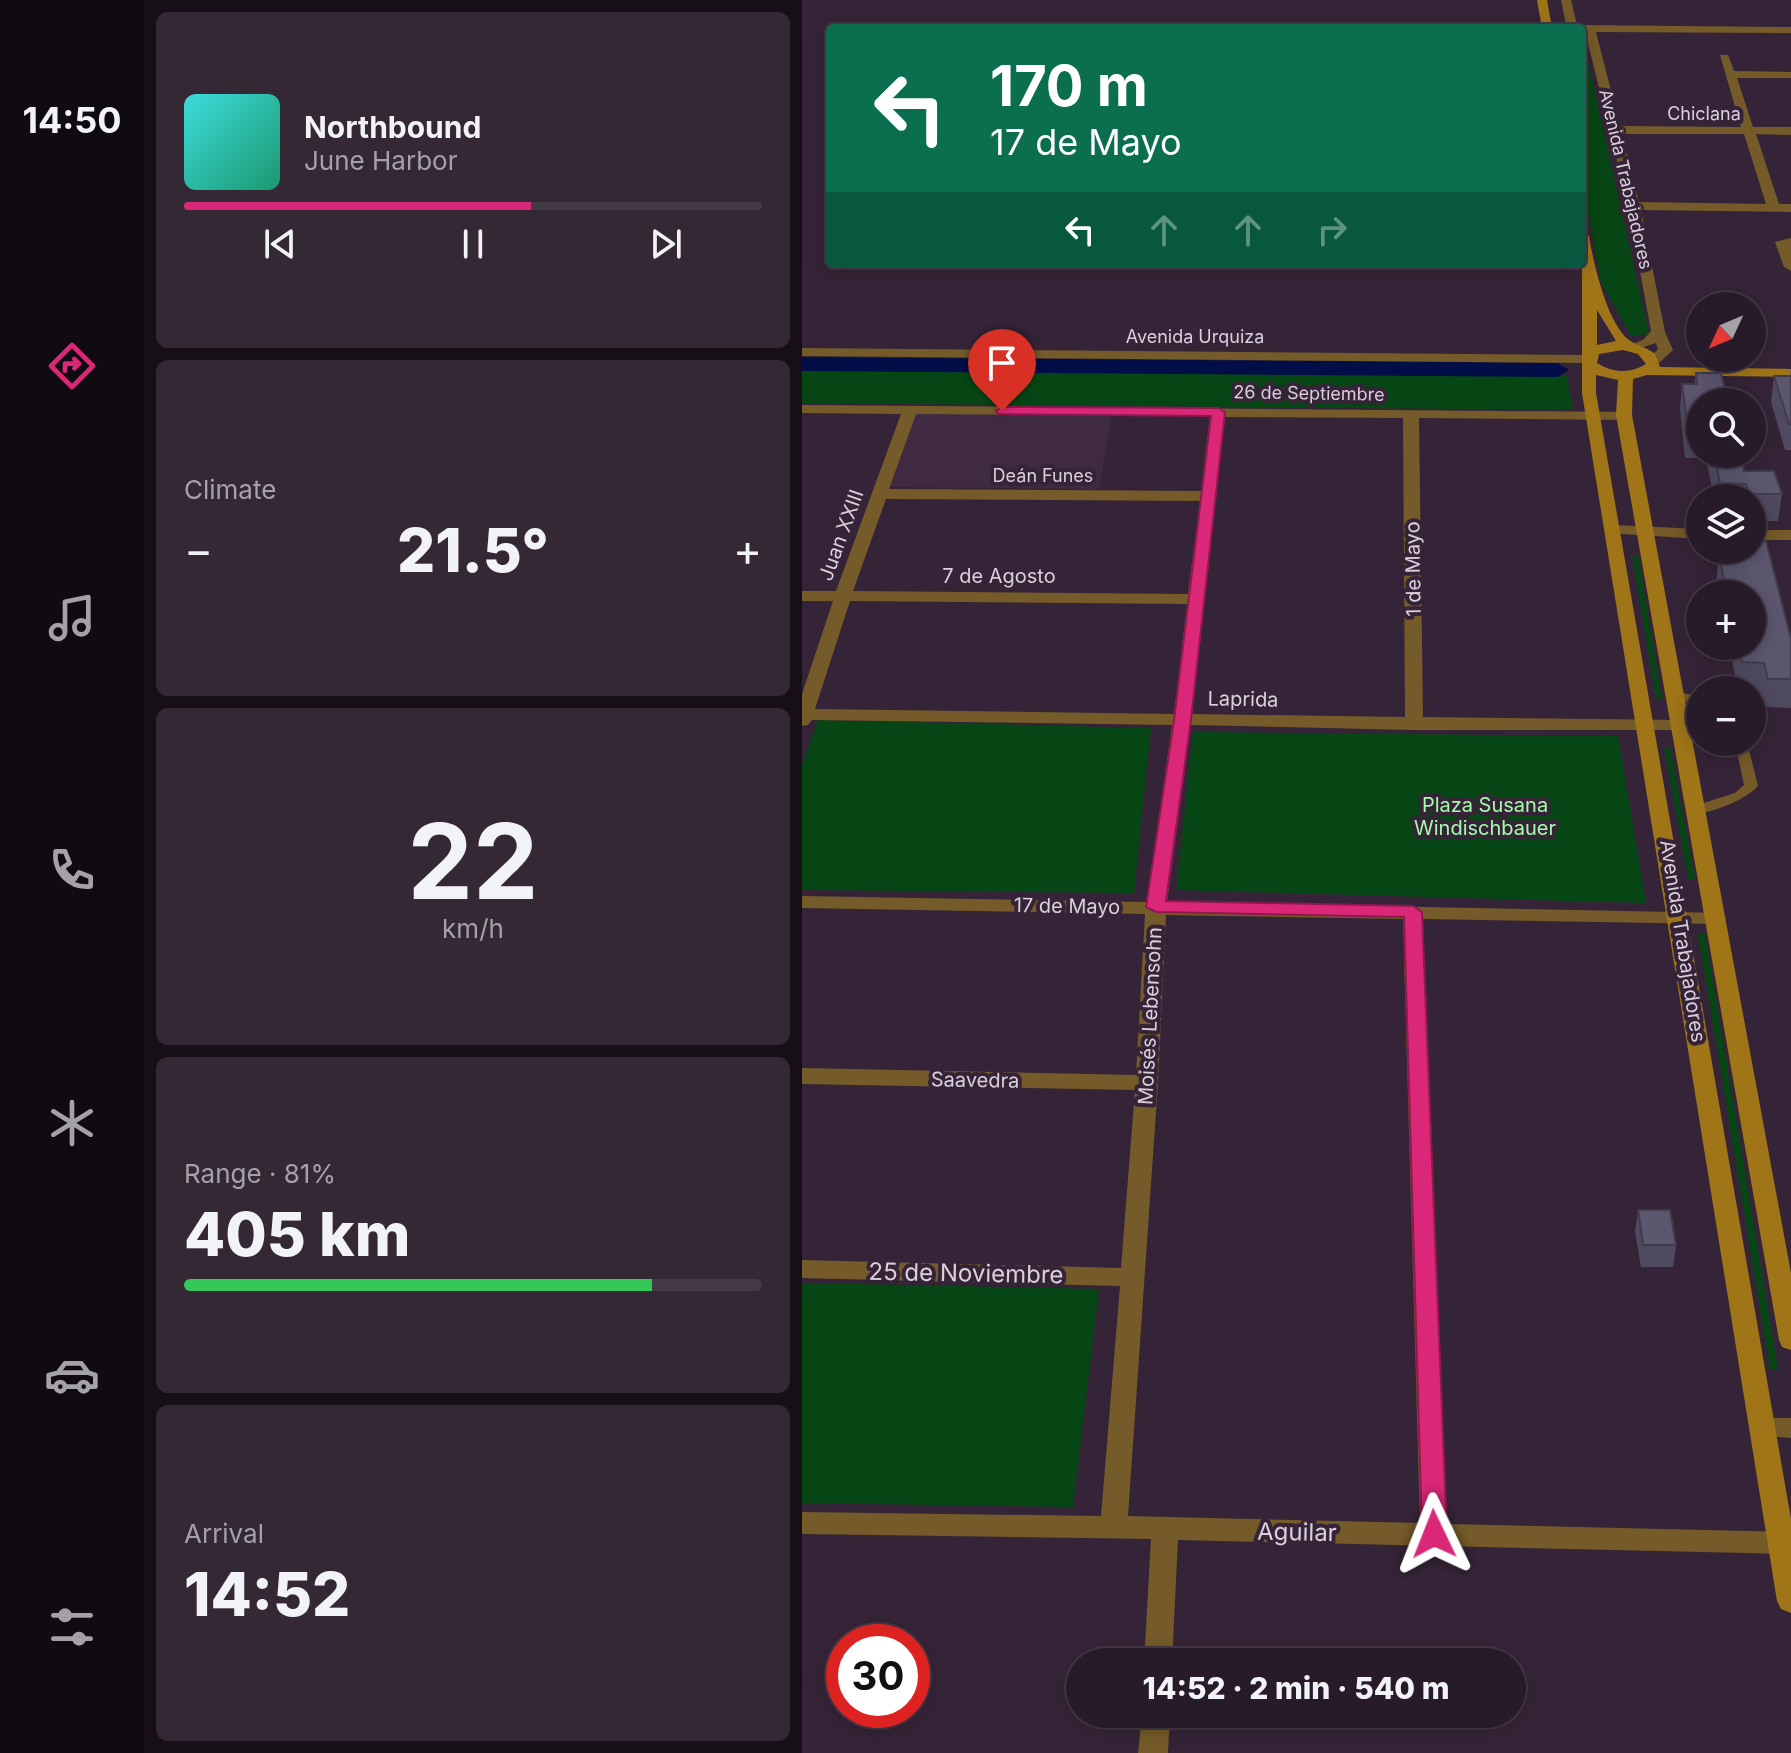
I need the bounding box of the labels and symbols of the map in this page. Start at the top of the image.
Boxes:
street label: Avenida Trabajadores [1595,87,1657,271]
street label: Chiclana [1667,103,1741,124]
north arrow [1686,292,1766,372]
street label: Avenida Urquiza [1126,326,1264,347]
pin [968,329,1036,411]
street label: 26 de Septiembre [1233,381,1385,405]
street label: Deán Funes [993,465,1093,486]
street label: Juan XXIII [813,486,869,584]
street label: 1 de Mayo [1400,521,1426,617]
street label: 7 de Agosto [942,564,1056,588]
street label: Laprida [1207,686,1279,712]
park label: Plaza Susana Windischbauer [1414,793,1556,840]
street label: Avenida Trabajadores [1655,838,1711,1044]
street label: 17 de Mayo [1014,893,1120,919]
street label: Moisés Lebensohn [1133,926,1167,1106]
street label: Saavedra [931,1067,1019,1093]
street label: 25 de Noviembre [868,1257,1064,1289]
position arrow [1392,1492,1476,1576]
street label: Aguilar [1257,1517,1337,1547]
speed limit sign: 30 [826,1624,930,1728]

